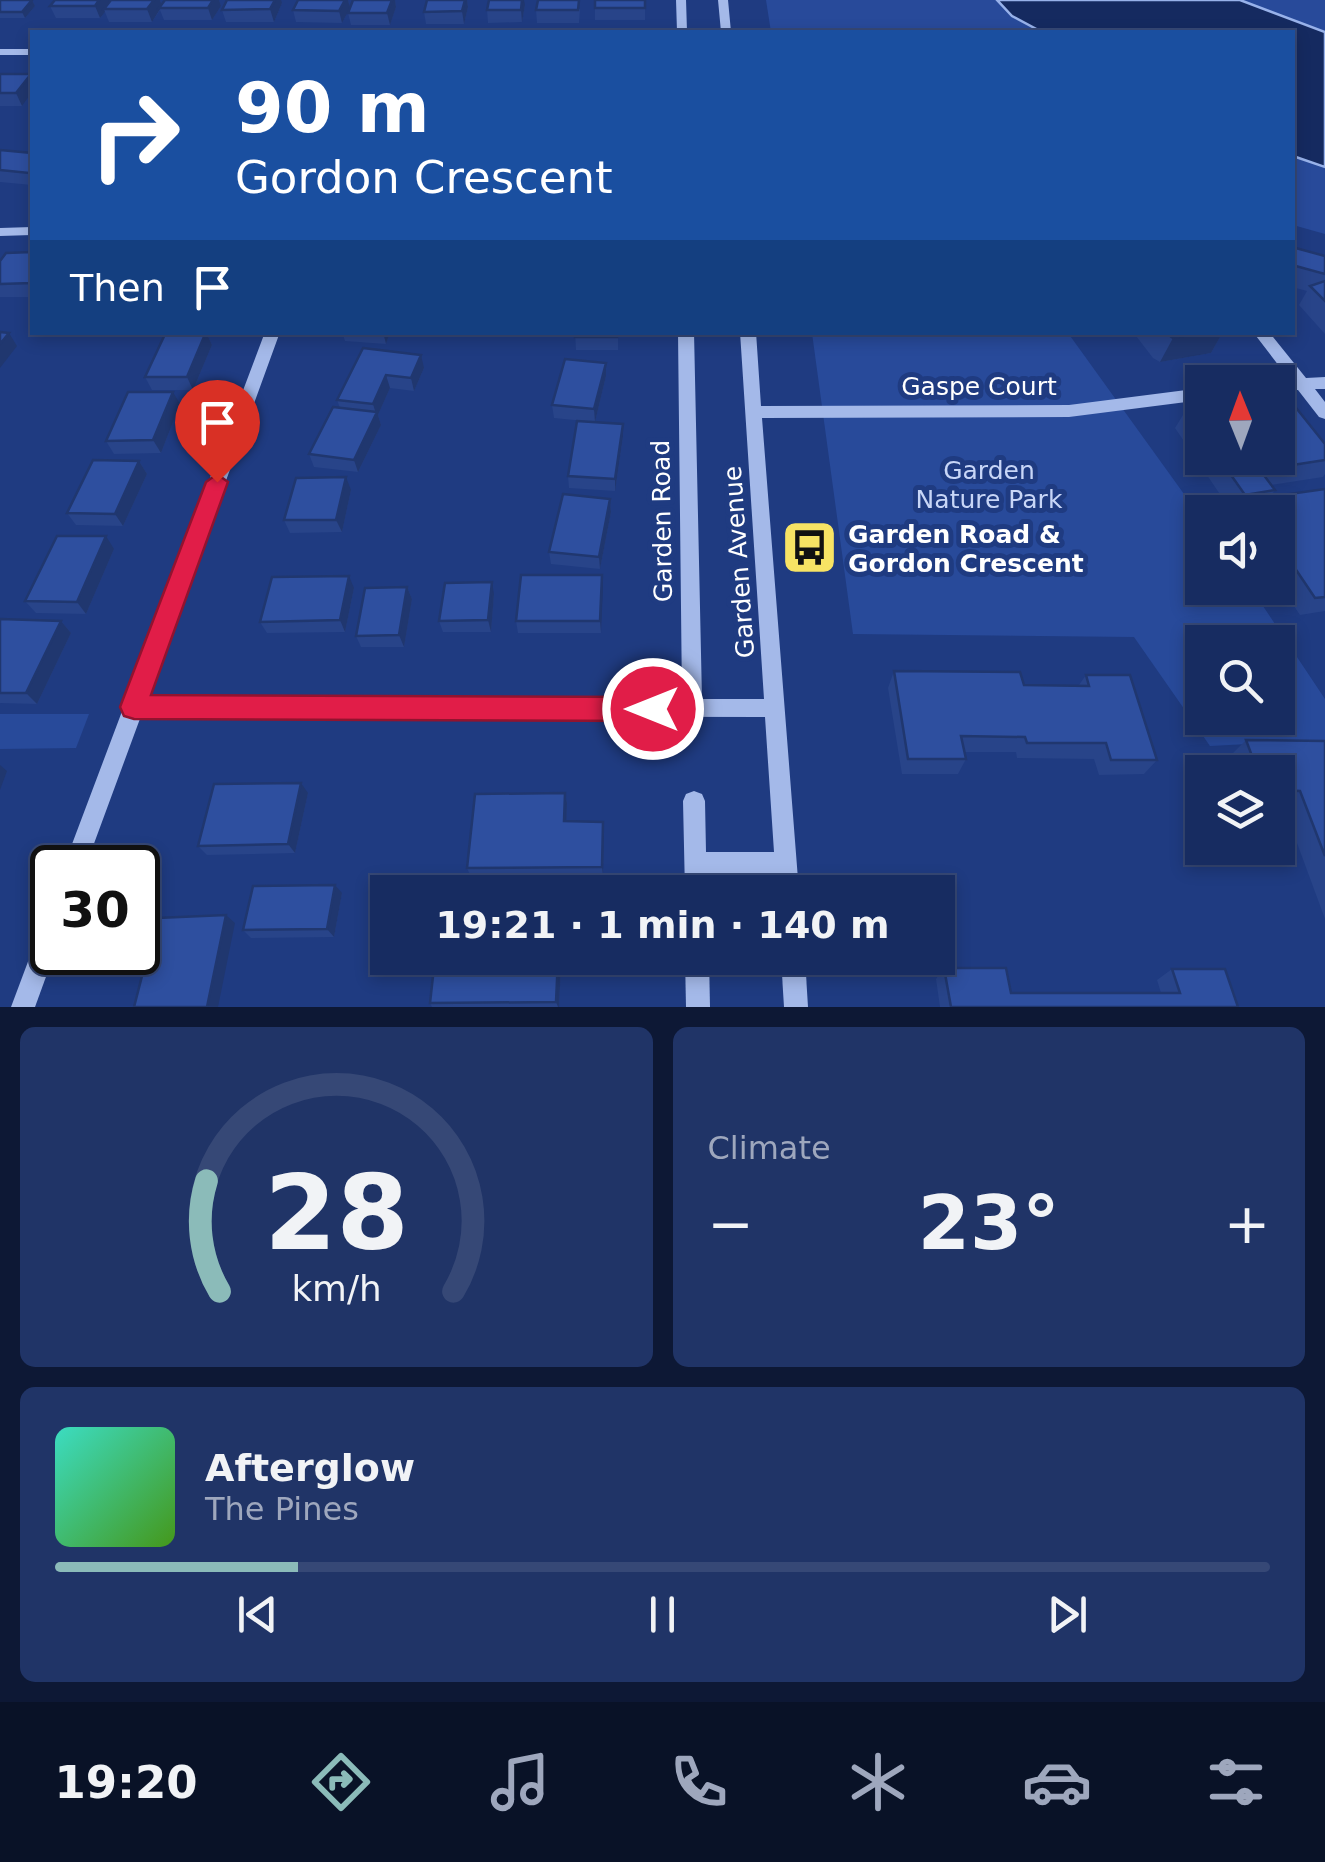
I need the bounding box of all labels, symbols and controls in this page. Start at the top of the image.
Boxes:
text: 90 m [235,67,430,149]
icon: right [70,70,200,200]
text: Gordon Crescent [235,151,613,204]
icon: arrive [185,260,240,315]
text: Then [70,266,165,310]
north arrow [1185,365,1295,475]
map controls [1185,365,1295,865]
street label: Gaspe Court [901,372,1057,401]
pin [175,380,260,483]
icon: arrive [190,395,245,450]
street label: Garden Road [646,440,678,602]
park label: Garden Nature Park [916,456,1063,514]
street label: Garden Avenue [718,465,760,659]
button: sound [1185,495,1295,605]
bus stop icon: Garden Road & Gordon Crescent [779,518,839,578]
place label: Garden Road & Gordon Crescent [848,520,1084,578]
button: search [1185,625,1295,735]
position arrow [601,657,705,761]
button: layers [1185,755,1295,865]
speed limit sign: 30 [30,845,160,975]
text: 19:21 · 1 min · 140 m [435,903,890,947]
text: Climate [708,1129,831,1167]
text: 28 [264,1152,409,1274]
text: 23° [918,1179,1060,1267]
text: − [708,1192,754,1256]
text: + [1224,1192,1270,1256]
text: km/h [291,1268,381,1309]
text: Afterglow [205,1446,415,1490]
text: The Pines [205,1490,359,1528]
icon: previous [230,1587,285,1642]
icon: pause [635,1587,690,1642]
icon: next [1040,1587,1095,1642]
icon: directions [306,1747,376,1817]
icon: music [485,1747,555,1817]
icon: phone [664,1747,734,1817]
icon: climate [843,1747,913,1817]
icon: car [1022,1747,1092,1817]
icon: filters [1201,1747,1271,1817]
text: 19:20 [54,1756,198,1809]

